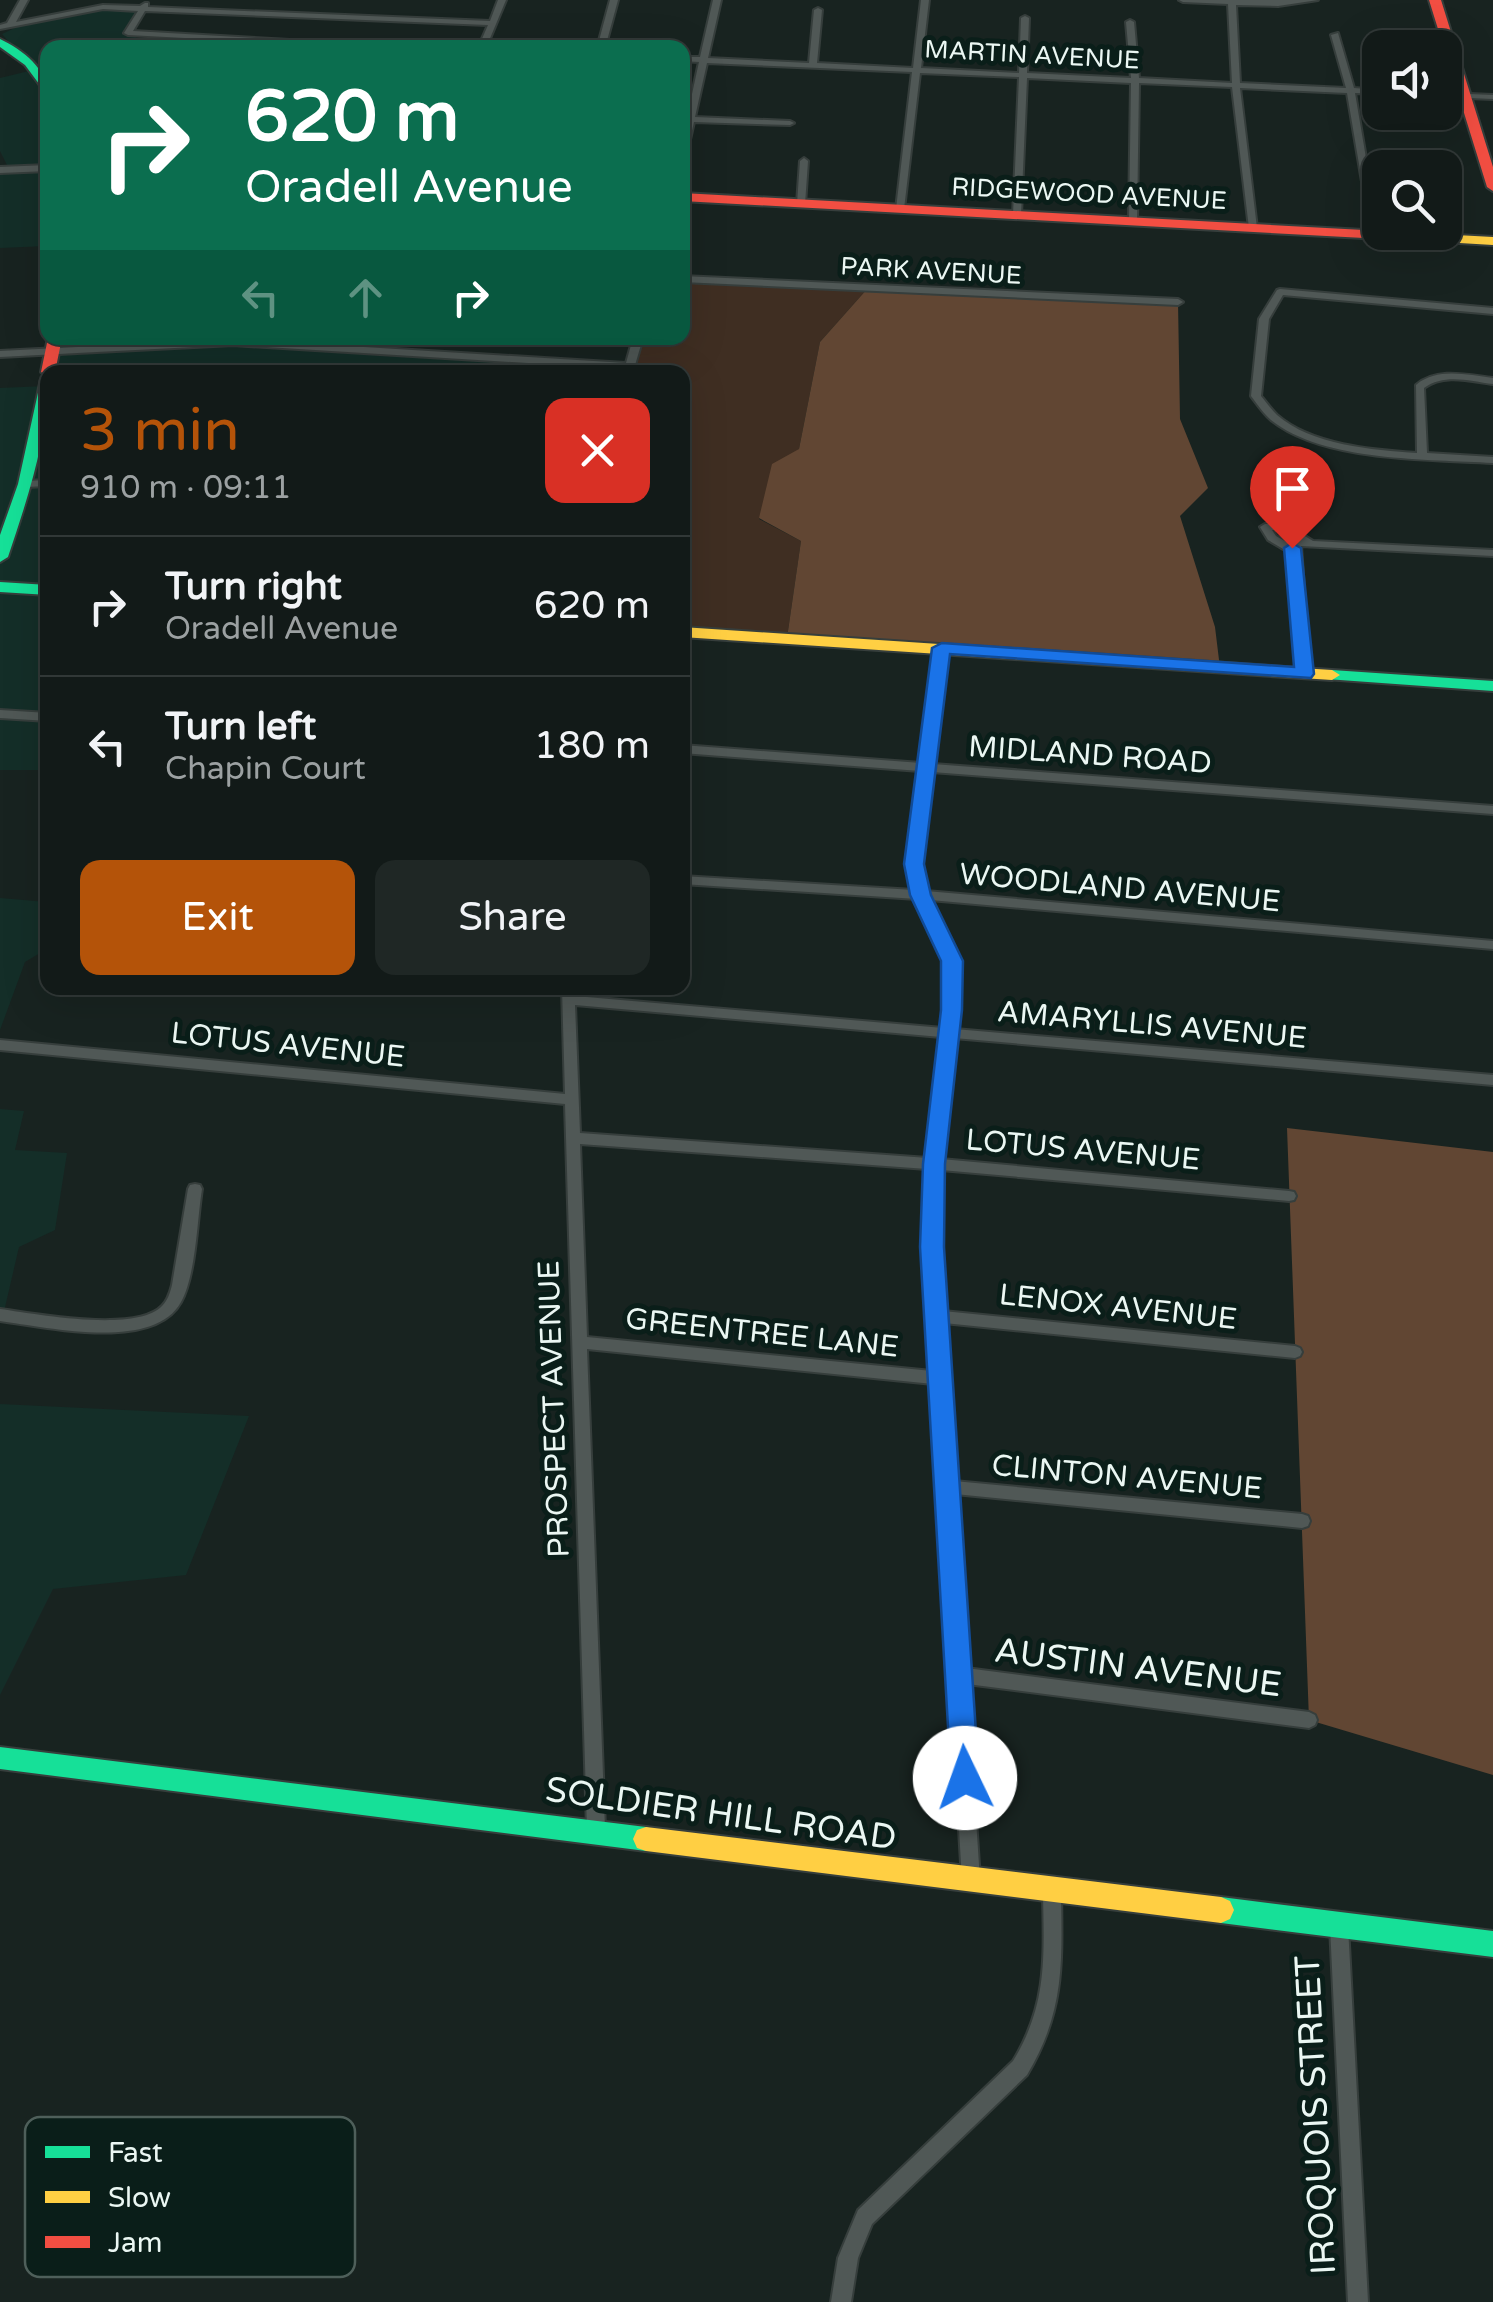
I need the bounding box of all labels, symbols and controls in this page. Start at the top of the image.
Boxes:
map controls [1362,30,1462,250]
button: sound [1362,30,1462,130]
street label: MARTIN AVENUE [924,34,1140,76]
text: 620 m [245,76,459,160]
icon: right [80,80,210,210]
button: search [1362,150,1462,250]
text: Oradell Avenue [245,161,573,215]
street label: RIDGEWOOD AVENUE [951,172,1227,216]
street label: PARK AVENUE [840,251,1022,291]
icon: left [233,270,288,325]
icon: ahead [338,270,393,325]
icon: right [443,270,498,325]
text: 3 min [80,395,240,467]
button: close [545,398,650,503]
pin [1250,446,1335,549]
icon: arrive [1265,461,1320,516]
text: 910 m · 09:11 [80,469,292,507]
text: Turn right [165,564,342,610]
icon: right [80,579,135,634]
text: 620 m [534,583,650,629]
text: Oradell Avenue [165,610,398,648]
text: Turn left [165,704,316,750]
icon: left [80,719,135,774]
text: 180 m [534,723,650,769]
street label: MIDLAND ROAD [967,728,1213,782]
text: Chapin Court [165,750,366,788]
street label: WOODLAND AVENUE [958,856,1282,920]
button: Exit [80,860,355,975]
button: Share [375,860,650,975]
street label: AMARYLLIS AVENUE [996,993,1308,1057]
street label: LOTUS AVENUE [169,1014,407,1076]
street label: LOTUS AVENUE [964,1121,1202,1179]
street label: PROSPECT AVENUE [530,1260,578,1558]
street label: LENOX AVENUE [997,1276,1239,1338]
street label: GREENTREE LANE [624,1300,900,1366]
street label: CLINTON AVENUE [990,1447,1264,1507]
street label: AUSTIN AVENUE [992,1630,1284,1706]
position arrow [913,1726,1017,1830]
street label: SOLDIER HILL ROAD [543,1769,899,1859]
street label: IROQUOIS STREET [1287,1954,1345,2276]
legend [25,2117,355,2277]
text: Fast [108,2136,163,2170]
text: Slow [108,2181,171,2215]
text: Jam [108,2226,163,2260]

